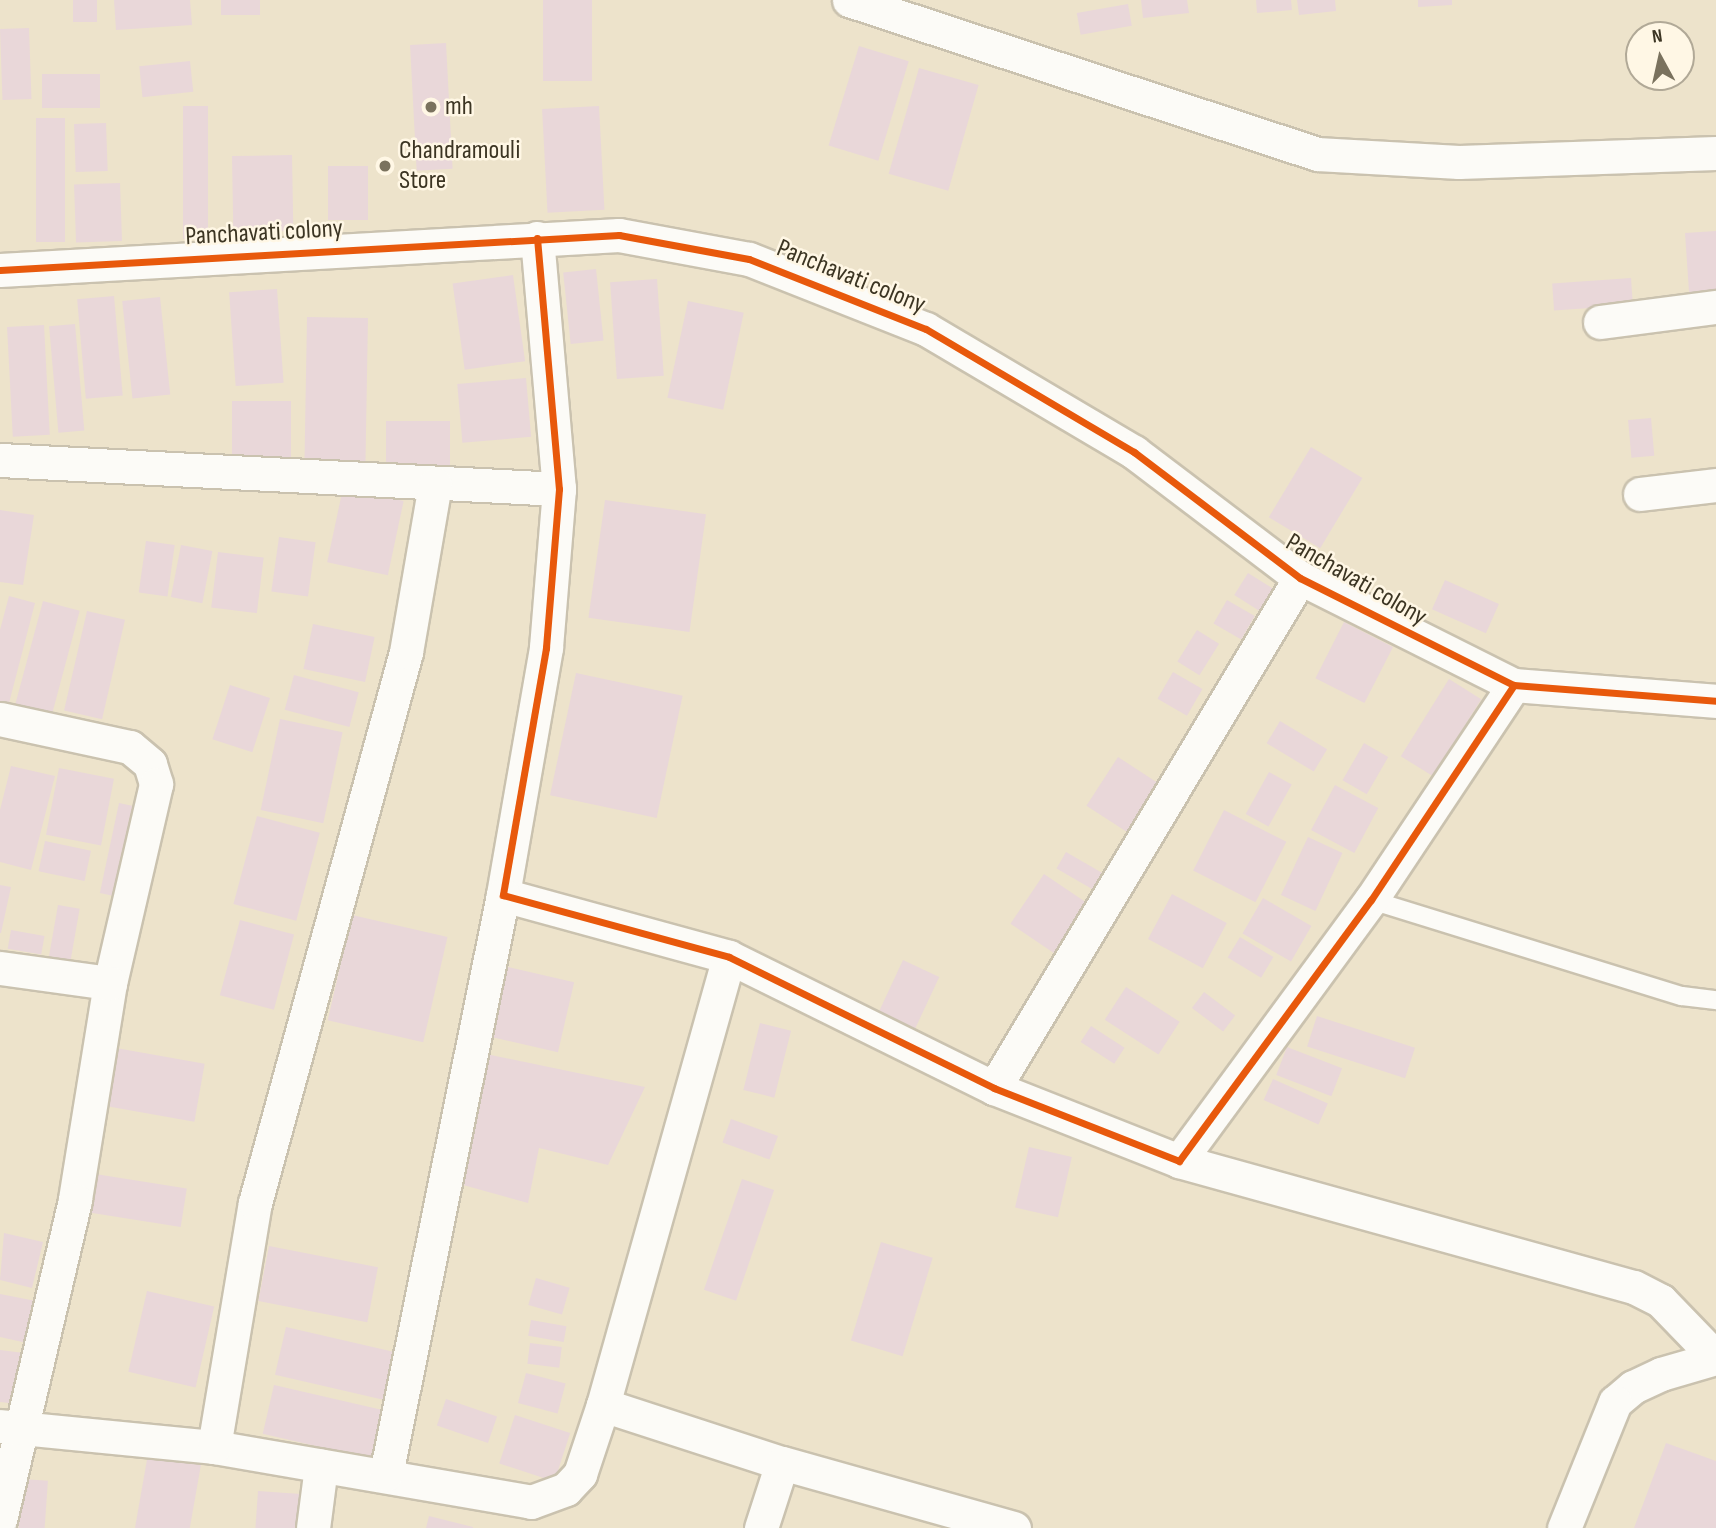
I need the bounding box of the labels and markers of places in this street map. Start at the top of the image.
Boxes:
place label: mh [445,91,473,123]
marker: mh [423,99,439,115]
place label: Chandramouli Store [399,135,520,196]
marker: Chandramouli Store [377,158,393,174]

